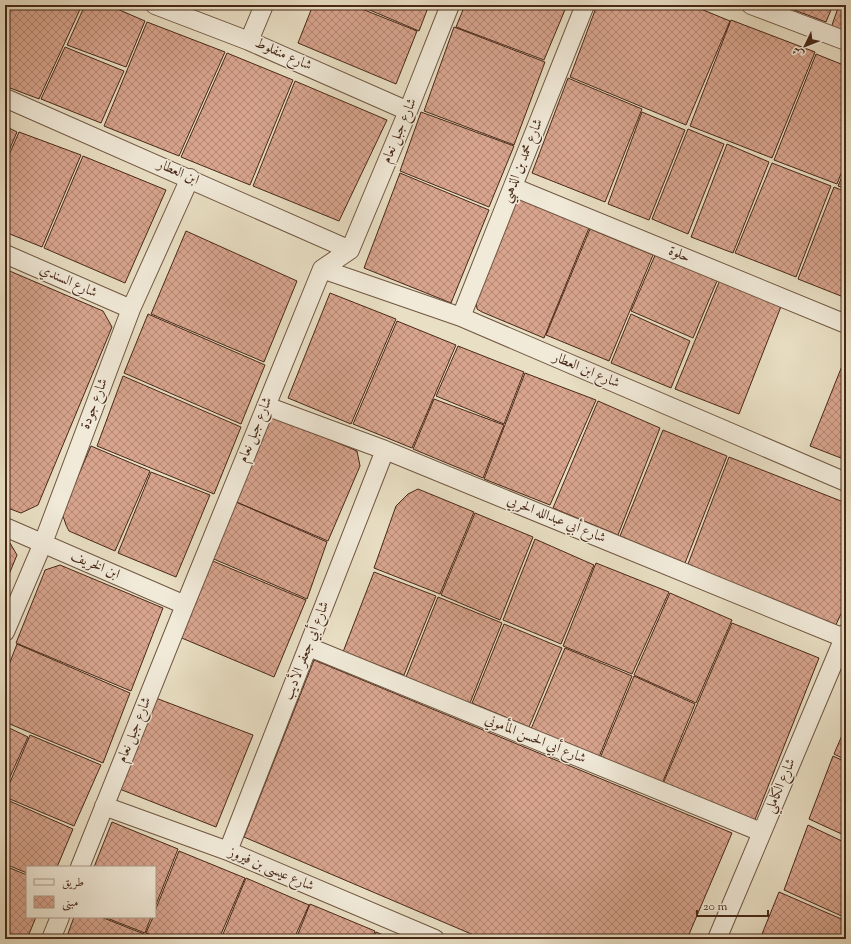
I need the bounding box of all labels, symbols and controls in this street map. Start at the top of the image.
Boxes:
north arrow [785,26,825,66]
street label: شارع منفلوط [251,34,315,76]
text: ش [789,43,808,62]
street label: شارع جبل نعام [377,95,424,167]
street label: شارع محمد بن الذهبي [497,116,550,206]
street label: ابن العطار [152,154,202,191]
street label: حلوة [665,242,693,268]
street label: شارع السندي [36,260,100,304]
street label: شارع ابن العطار [548,347,623,394]
street label: شارع جودة [76,376,114,432]
street label: شارع جبل نعام [234,394,279,466]
street label: شارع أبي عبدالله الحربي [504,489,609,549]
street label: ابن الخريف [67,547,123,585]
street label: شارع أبي جعفر الأديب [277,598,335,703]
street label: شارع جبل نعام [113,694,158,766]
street label: شارع أبي الحسن المأموني [481,709,590,769]
street label: شارع الكاملي [761,756,802,817]
street label: شارع عيسى بن فيروز [223,842,317,897]
legend [26,866,156,918]
text: طريق [62,874,84,892]
scale bar [697,892,768,918]
text: مبنى [62,894,78,912]
text: 20 m [703,898,728,916]

